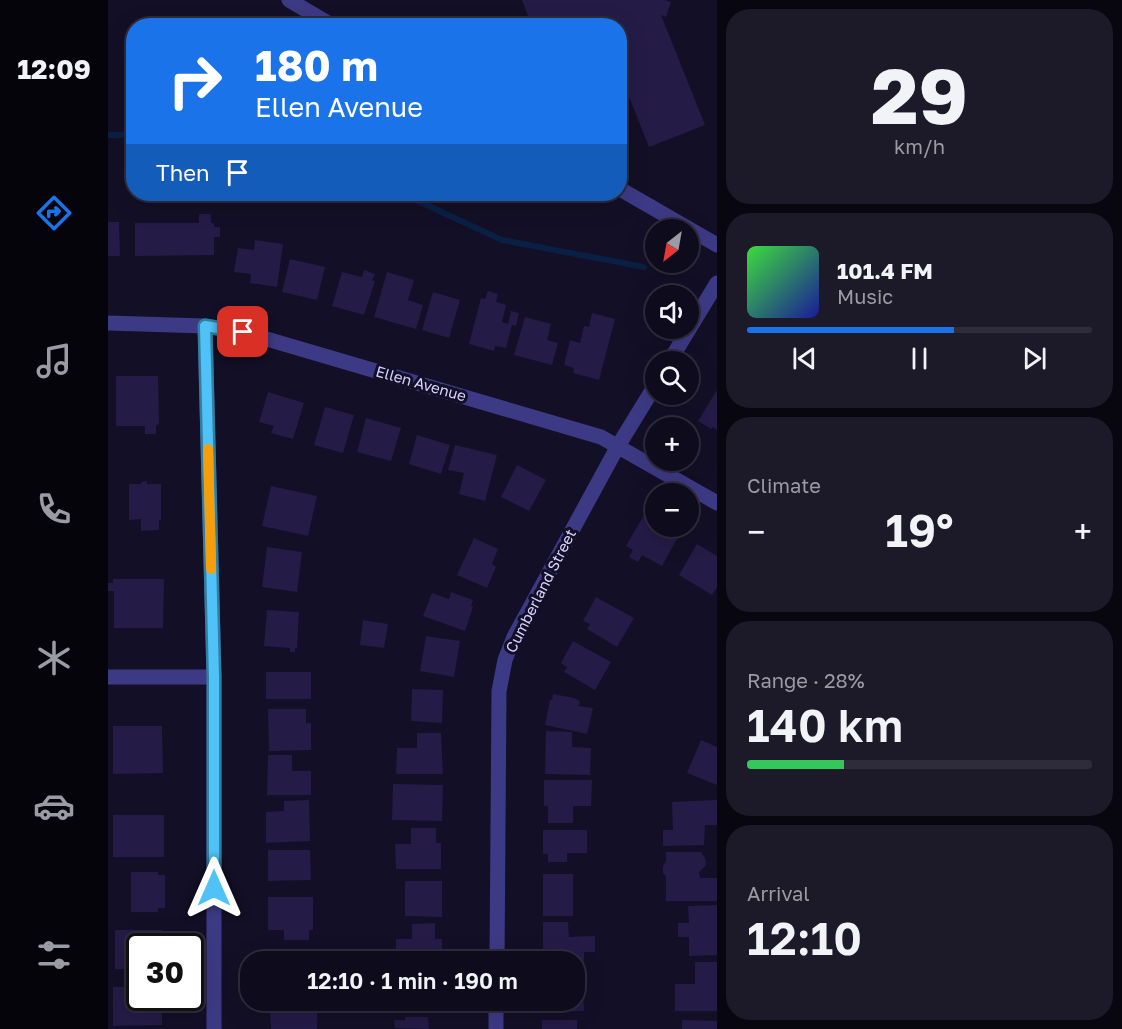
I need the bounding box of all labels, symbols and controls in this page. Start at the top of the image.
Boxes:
text: 180 m [255,40,378,90]
icon: right [156,42,234,120]
text: 29 [871,48,968,141]
text: 12:09 [17,53,91,85]
text: Ellen Avenue [255,91,423,123]
text: km/h [894,134,945,158]
icon: arrive [221,156,254,189]
text: Then [156,159,209,186]
icon: directions [33,192,75,234]
north arrow [645,219,699,273]
map controls [645,219,699,537]
text: 101.4 FM [837,257,933,284]
text: Music [837,284,893,308]
button: sound [645,285,699,339]
pin [217,306,268,357]
icon: arrive [226,315,259,348]
icon: music [33,340,75,382]
icon: previous [788,342,821,375]
icon: pause [903,342,936,375]
icon: next [1018,342,1051,375]
button: search [645,351,699,405]
street label: Ellen Avenue [374,362,469,405]
button: + [645,417,699,471]
text: Climate [747,473,821,497]
button: − [645,483,699,537]
icon: phone [33,488,75,530]
text: 19° [885,503,954,557]
text: − [747,512,765,551]
text: + [1074,512,1092,551]
street label: Cumberland Street [501,526,579,655]
icon: climate [33,637,75,679]
text: Range · 28% [747,668,865,692]
text: 140 km [747,698,903,752]
icon: car [33,785,75,827]
position arrow [182,856,246,920]
text: Arrival [747,881,810,905]
text: 12:10 [747,911,862,965]
speed limit sign: 30 [126,933,204,1011]
icon: filters [33,934,75,976]
text: 12:10 · 1 min · 190 m [307,967,518,994]

